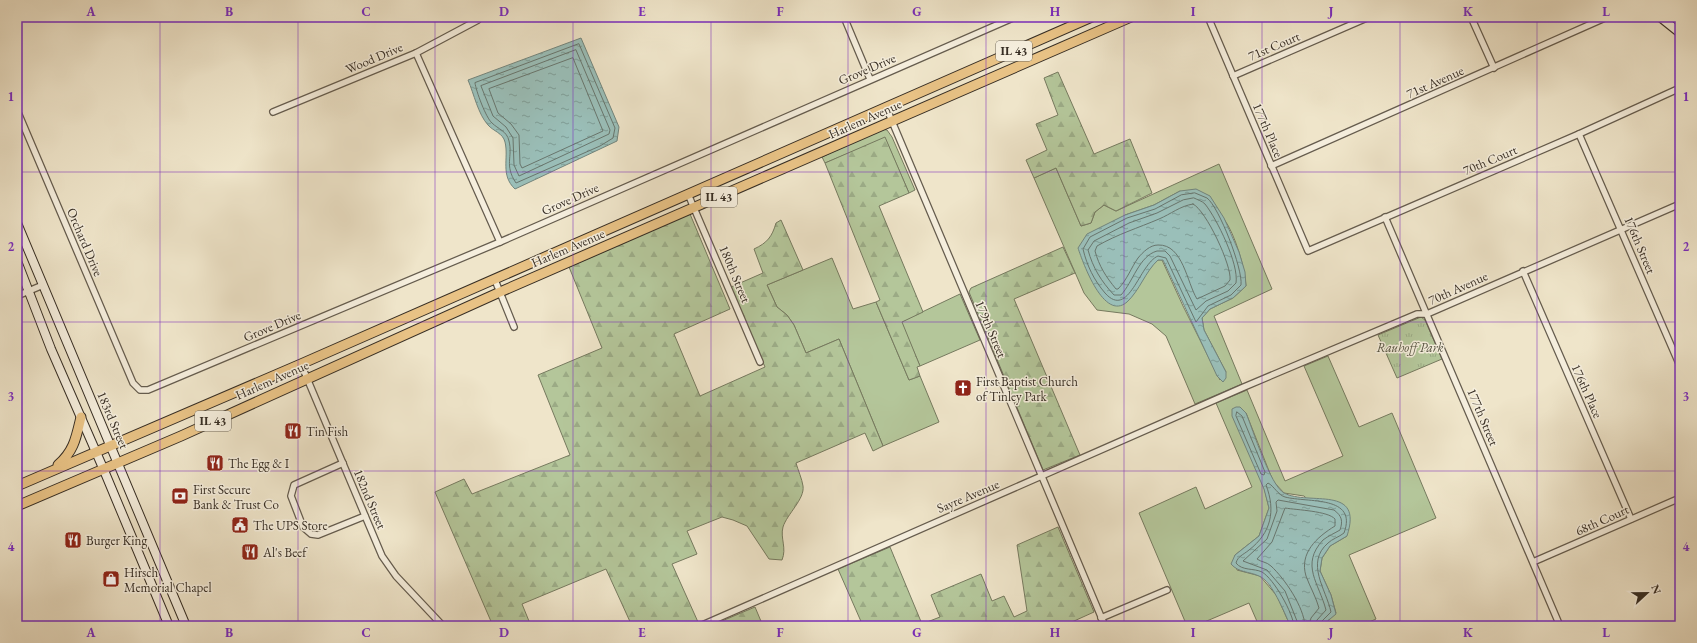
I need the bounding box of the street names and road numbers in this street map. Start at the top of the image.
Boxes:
street label: 71st Court [1246,28,1302,64]
street label: Wood Drive [343,38,405,78]
road number: IL 43 [996,41,1032,61]
street label: Grove Drive [836,49,898,89]
street label: 71st Avenue [1404,62,1466,102]
street label: Harlem Avenue [826,95,904,143]
street label: 177th Place [1249,100,1287,160]
street label: 70th Court [1461,141,1519,179]
street label: Grove Drive [539,179,601,219]
road number: IL 43 [701,187,737,207]
street label: Orchard Drive [63,205,107,279]
street label: 176th Street [1620,214,1660,276]
street label: Harlem Avenue [529,225,607,271]
street label: 180th Street [715,243,755,305]
street label: 70th Avenue [1426,267,1490,309]
street label: 179th Street [971,298,1011,360]
street label: Grove Drive [241,306,303,346]
street label: Harlem Avenue [233,356,311,404]
street label: 176th Place [1568,361,1606,421]
street label: 177th Street [1463,386,1503,448]
street label: 183rd Street [93,389,133,451]
road number: IL 43 [195,411,231,431]
street label: 182nd Street [350,467,390,531]
street label: Sayre Avenue [934,475,1002,517]
street label: 68th Court [1573,501,1631,539]

